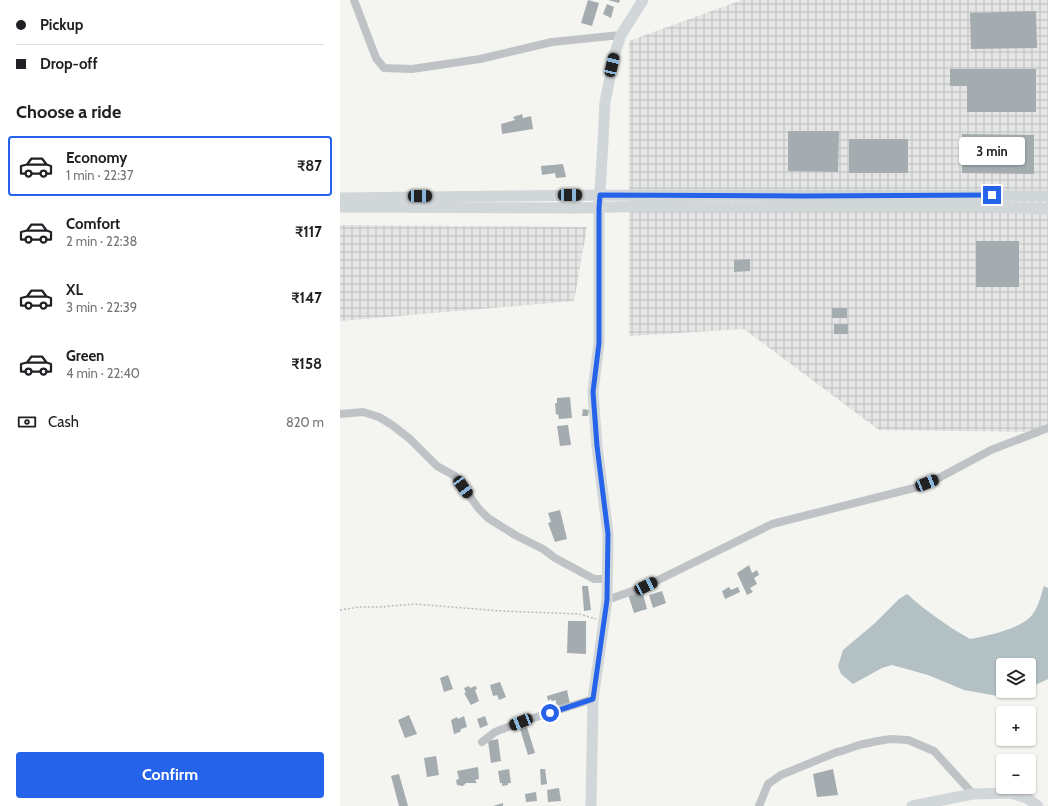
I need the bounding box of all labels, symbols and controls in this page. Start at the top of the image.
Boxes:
text: Pickup [40,16,83,34]
car [603,52,621,78]
text: Drop-off [40,55,98,73]
text: Choose a ride [16,101,121,123]
callout: 3 min [959,137,1025,165]
text: 3 min [976,143,1008,159]
icon: car [18,148,54,184]
text: Economy [66,149,127,167]
text: ₹87 [297,157,322,175]
text: 1 min · 22:37 [66,167,133,183]
route end [983,186,1001,204]
car [558,189,582,201]
car [408,190,432,202]
icon: car [18,214,54,250]
text: Comfort [66,215,120,233]
text: ₹117 [295,223,322,241]
text: 2 min · 22:38 [66,233,137,249]
icon: car [18,280,54,316]
text: XL [66,281,83,299]
text: ₹147 [291,289,322,307]
text: 3 min · 22:39 [66,299,137,315]
icon: car [18,346,54,382]
text: Green [66,347,104,365]
text: ₹158 [291,355,322,373]
text: 4 min · 22:40 [66,365,140,381]
icon: cash [16,411,38,433]
text: Cash [48,413,79,431]
text: 820 m [286,414,324,430]
car [914,473,940,493]
car [451,474,475,500]
car [633,575,659,597]
map controls [996,658,1036,794]
button: layers [996,658,1036,698]
route start [541,704,559,722]
button: + [996,706,1036,746]
car [508,712,534,732]
button: Confirm [16,752,324,798]
button: − [996,754,1036,794]

